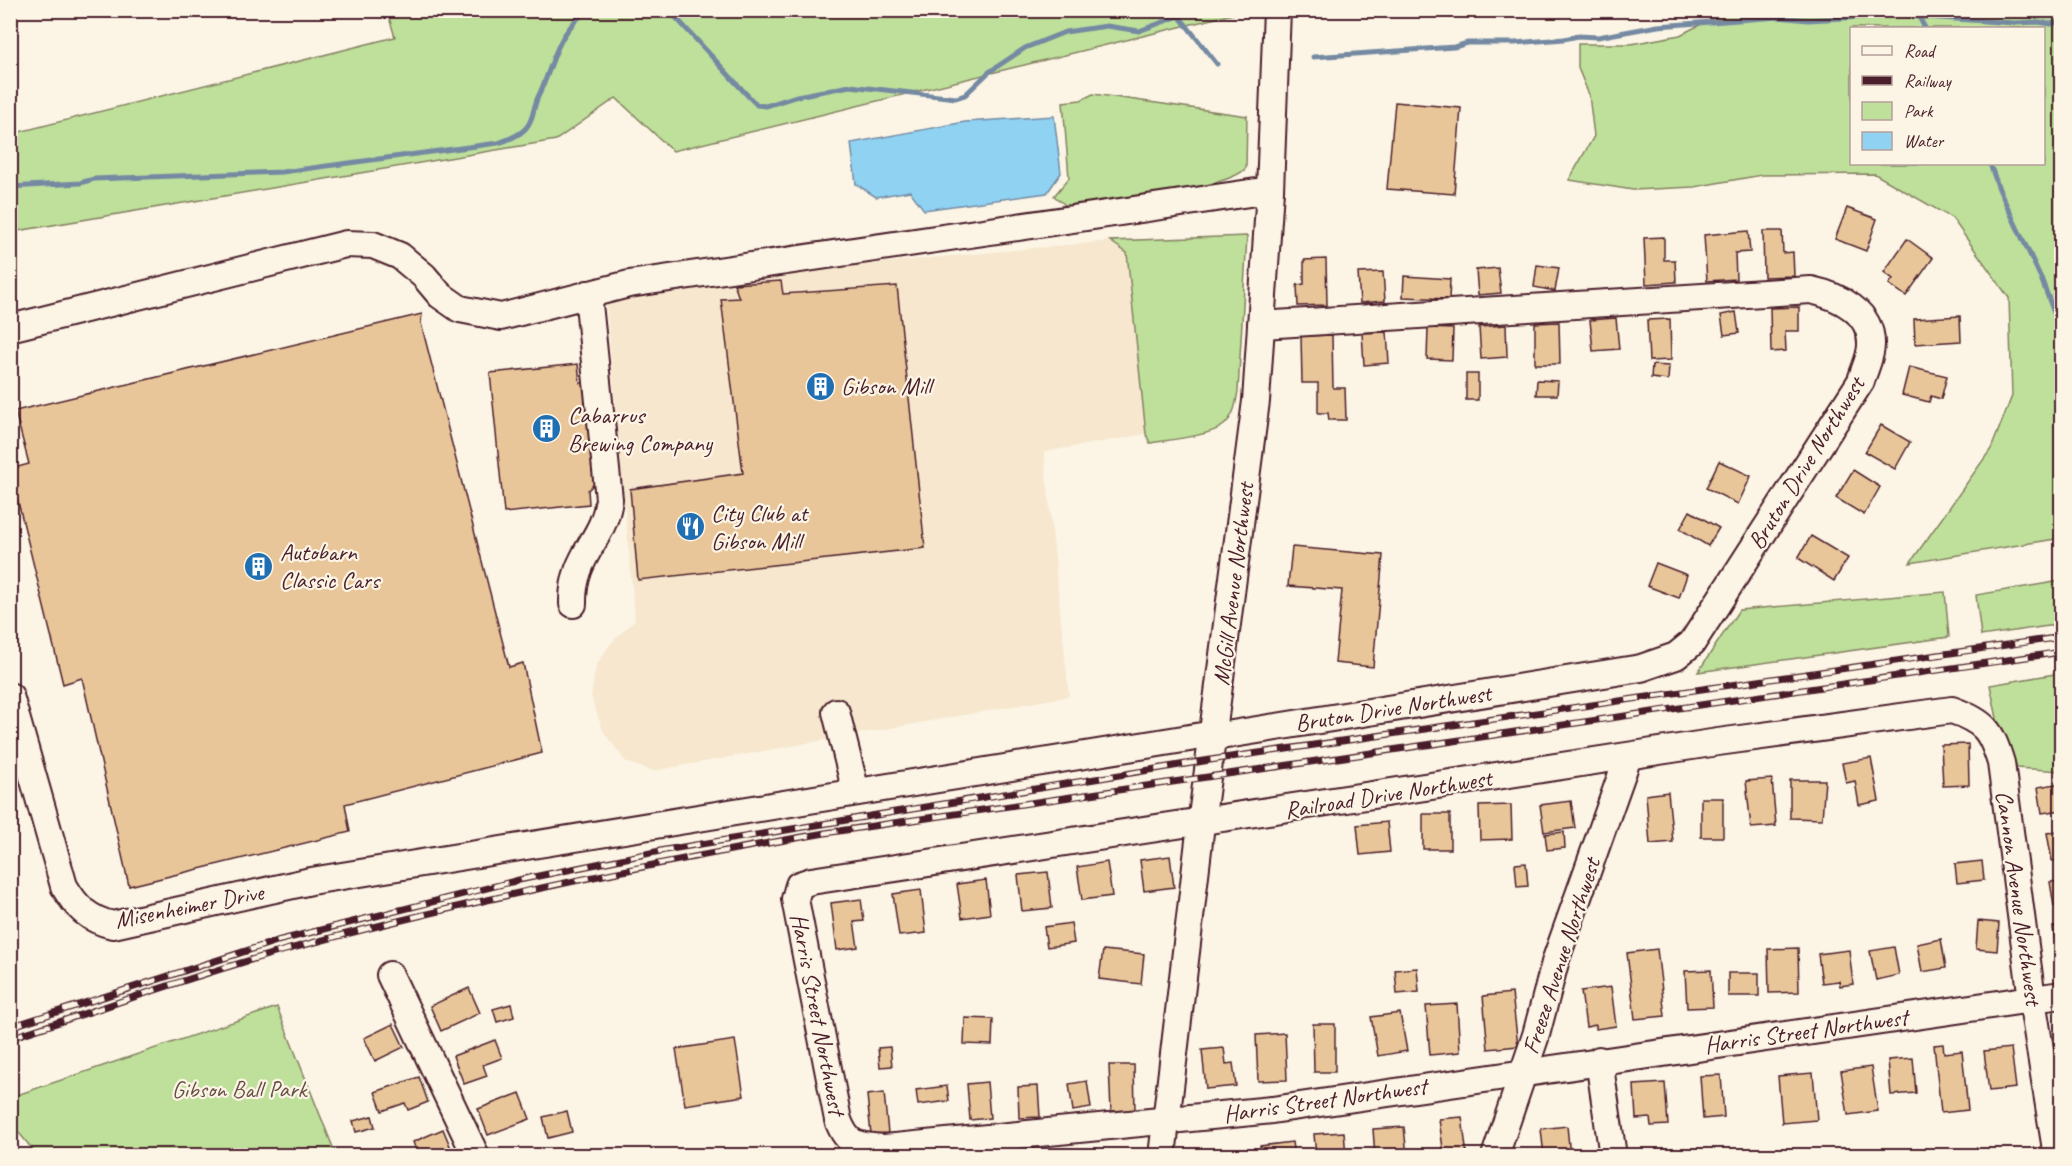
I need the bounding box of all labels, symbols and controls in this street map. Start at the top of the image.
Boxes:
legend [1850,27,2045,165]
text: Road [1904,40,1937,62]
text: Railway [1904,70,1952,92]
text: Park [1904,100,1934,122]
text: Water [1904,130,1945,152]
street label: Bruton Drive Northwest [1741,369,1872,555]
building icon: Gibson Mill [804,370,836,402]
place label: Gibson Mill [841,371,935,401]
place label: Cabarrus Brewing Company [568,400,714,458]
building icon: Cabarrus Brewing Company [531,413,563,445]
street label: McGill Avenue Northwest [1206,479,1261,687]
place label: City Club at Gibson Mill [711,498,809,556]
restaurant icon: City Club at Gibson Mill [674,511,706,543]
place label: Autobarn Classic Cars [280,537,381,595]
building icon: Autobarn Classic Cars [243,550,275,582]
street label: Bruton Drive Northwest [1293,677,1495,738]
street label: Railroad Drive Northwest [1282,763,1496,825]
street label: Cannon Avenue Northwest [1989,789,2049,1009]
street label: Freeze Avenue Northwest [1515,852,1607,1058]
street label: Misenheimer Drive [112,877,268,935]
street label: Harris Street Northwest [784,911,853,1120]
street label: Harris Street Northwest [1703,1001,1912,1060]
street label: Harris Street Northwest [1222,1070,1431,1129]
park label: Gibson Ball Park [172,1074,309,1104]

